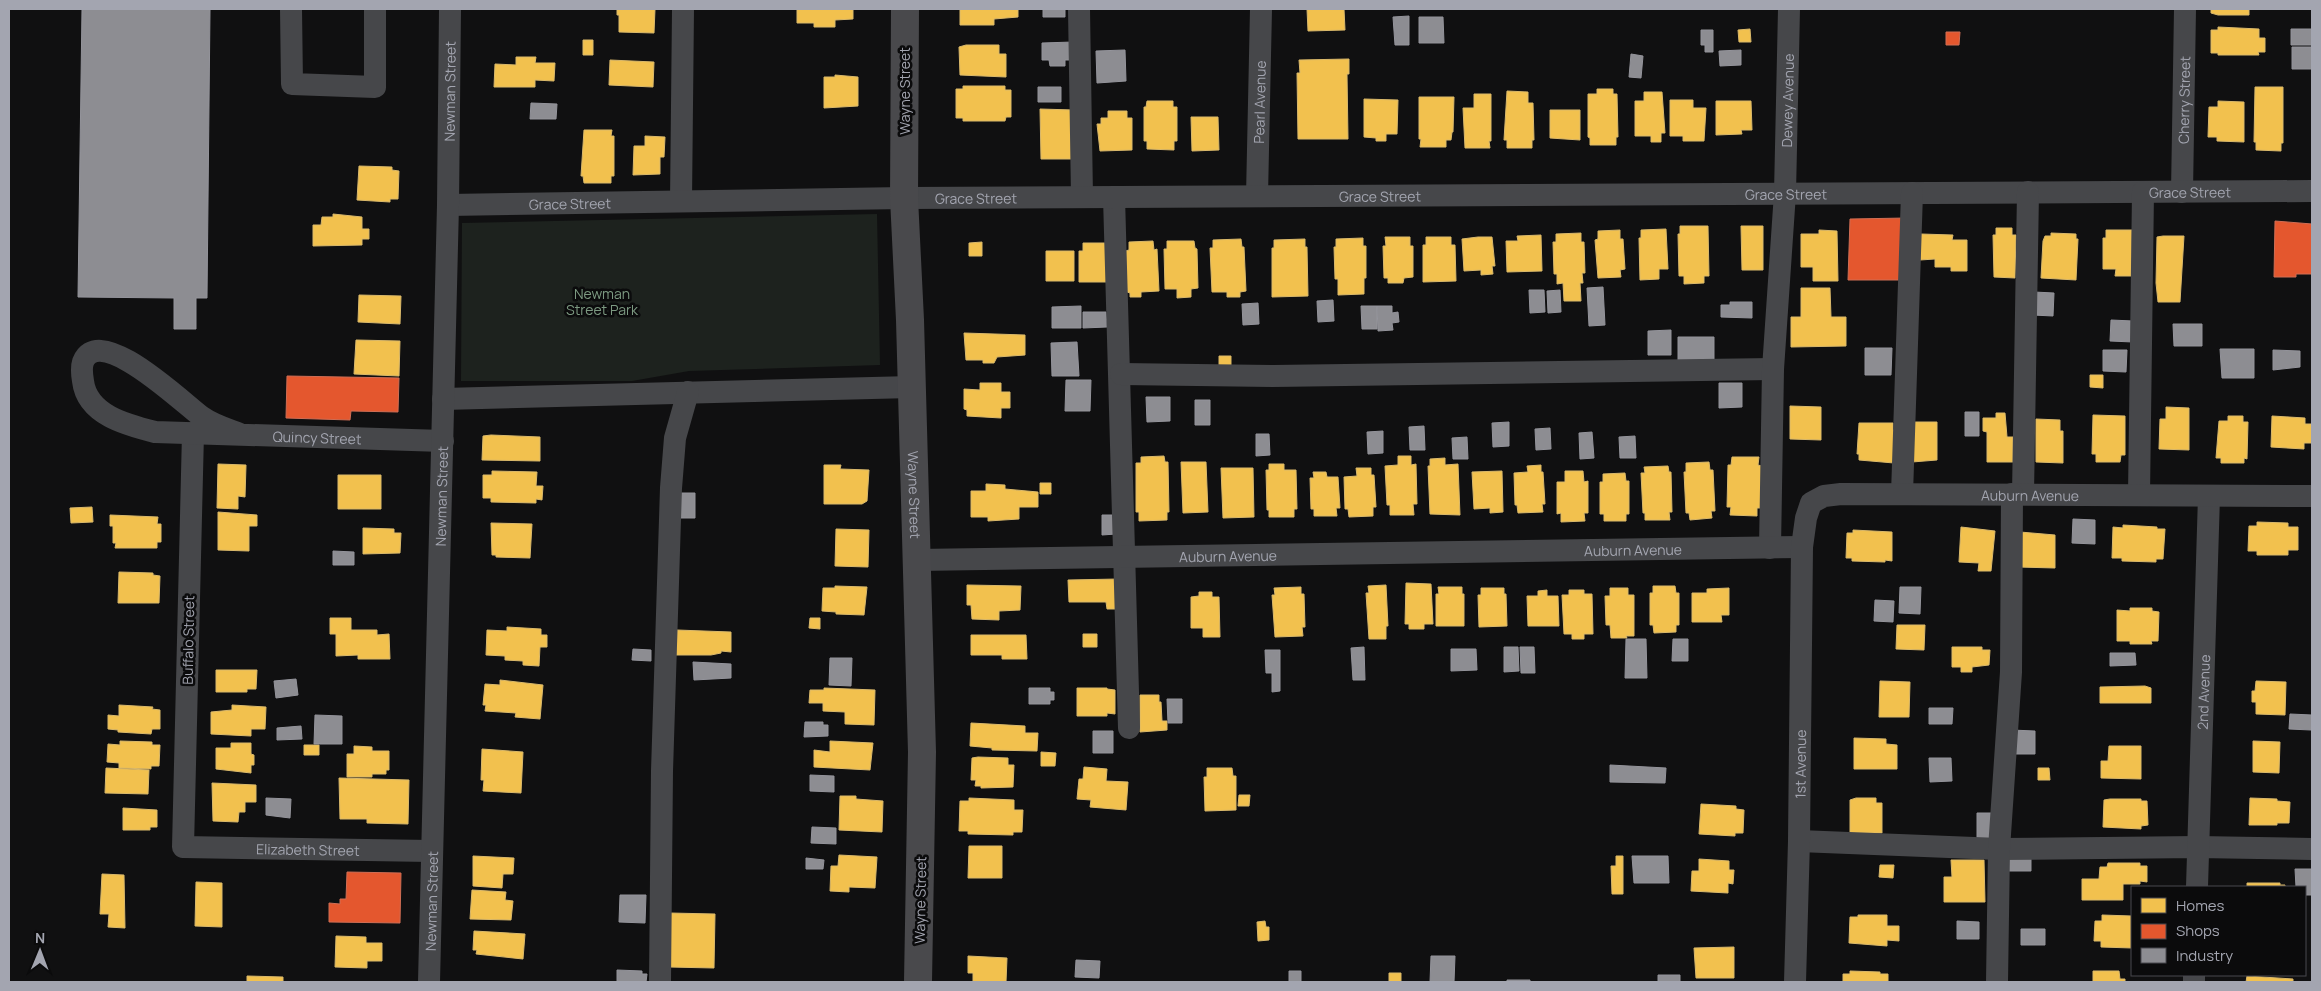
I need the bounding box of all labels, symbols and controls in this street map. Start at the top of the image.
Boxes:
street label: Newman Street [439,41,459,141]
street label: Wayne Street [895,47,914,135]
street label: Dewey Avenue [1776,53,1798,148]
street label: Cherry Street [2173,56,2194,144]
street label: Pearl Avenue [1249,60,1269,144]
street label: Grace Street [2149,182,2231,201]
street label: Grace Street [1745,184,1827,203]
street label: Grace Street [1339,186,1421,205]
street label: Grace Street [935,188,1017,207]
street label: Grace Street [529,193,612,213]
park label: Newman Street Park [566,284,639,319]
street label: Quincy Street [272,426,362,448]
street label: Newman Street [430,445,452,546]
street label: Wayne Street [904,451,926,539]
street label: Auburn Avenue [1981,485,2079,505]
street label: Auburn Avenue [1584,539,1682,560]
street label: Auburn Avenue [1179,545,1277,566]
street label: Buffalo Street [178,595,198,685]
street label: 2nd Avenue [2192,654,2214,730]
street label: 1st Avenue [1790,729,1810,799]
street label: Elizabeth Street [256,839,360,859]
street label: Newman Street [420,850,442,951]
street label: Wayne Street [910,856,930,944]
legend [2131,886,2306,976]
text: Homes [2176,895,2225,916]
text: Shops [2176,920,2220,941]
north arrow [15,926,65,976]
text: N [35,928,45,947]
text: Industry [2176,945,2233,966]

